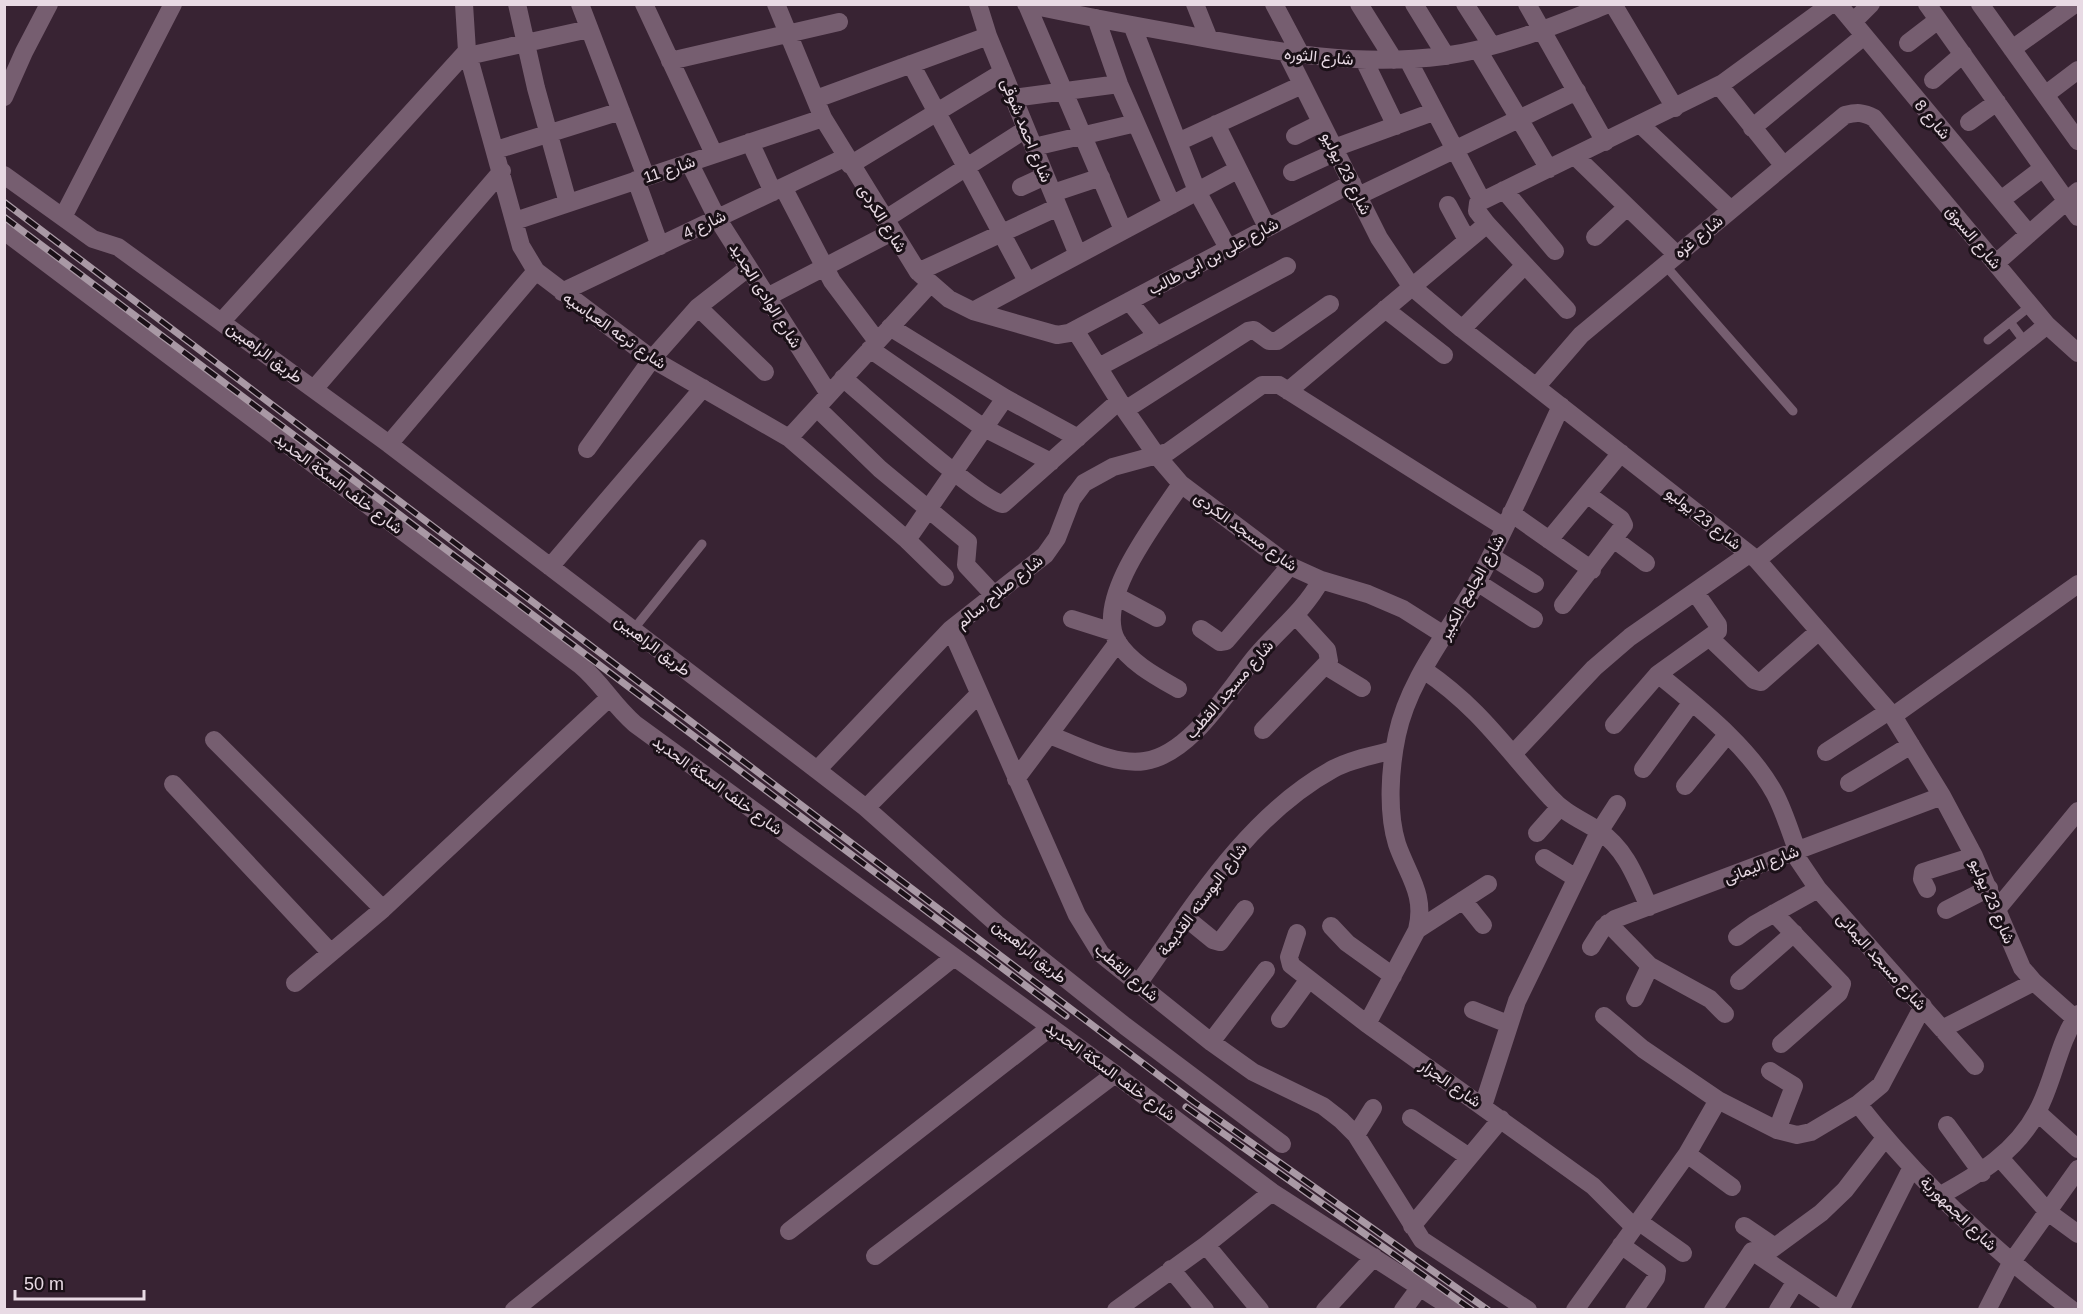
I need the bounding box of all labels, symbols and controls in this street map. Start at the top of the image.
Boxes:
street label: شارع الثوره [1283,45,1354,71]
street label: شارع احمد شوقى [995,76,1055,186]
street label: شارع 8 [1909,96,1954,144]
street label: شارع 23 يوليو [1316,129,1375,219]
street label: شارع 11 [641,153,698,189]
street label: شارع الكردى [852,181,910,257]
street label: شارع السوق [1940,202,2005,274]
street label: شارع 4 [680,207,730,245]
street label: شارع غزه [1671,212,1728,263]
street label: شارع على بن ابى طالب [1145,215,1282,300]
street label: شارع الوادى الجديد [724,240,805,352]
street label: شارع ترعه العباسيه [558,289,669,375]
street label: طريق الراهبين [222,319,306,388]
street label: شارع خلف السكة الحديد [270,430,406,539]
street label: شارع 23 يوليو [1661,484,1744,555]
street label: شارع مسجد الكردى [1189,488,1300,577]
street label: شارع الجامع الكبير [1435,532,1510,645]
street label: شارع صلاح سالم [953,551,1048,634]
street label: طريق الراهبين [610,612,694,681]
street label: شارع مسجد القطب [1182,637,1279,744]
street label: شارع خلف السكة الحديد [648,733,786,840]
street label: شارع البوسته القديمة [1155,840,1253,961]
street label: شارع اليمانى [1721,842,1802,889]
street label: شارع 23 يوليو [1964,856,2018,947]
street label: شارع مسجد اليمانى [1831,909,1930,1015]
street label: طريق الراهبين [988,916,1070,988]
street label: شارع القطب [1089,940,1162,1007]
street label: شارع خلف السكة الحديد [1041,1019,1179,1126]
street label: شارع الجزار [1415,1056,1484,1113]
street label: شارع الجمهورية [1915,1173,2000,1256]
scale bar [15,1263,144,1301]
text: 50 m [24,1274,64,1294]

